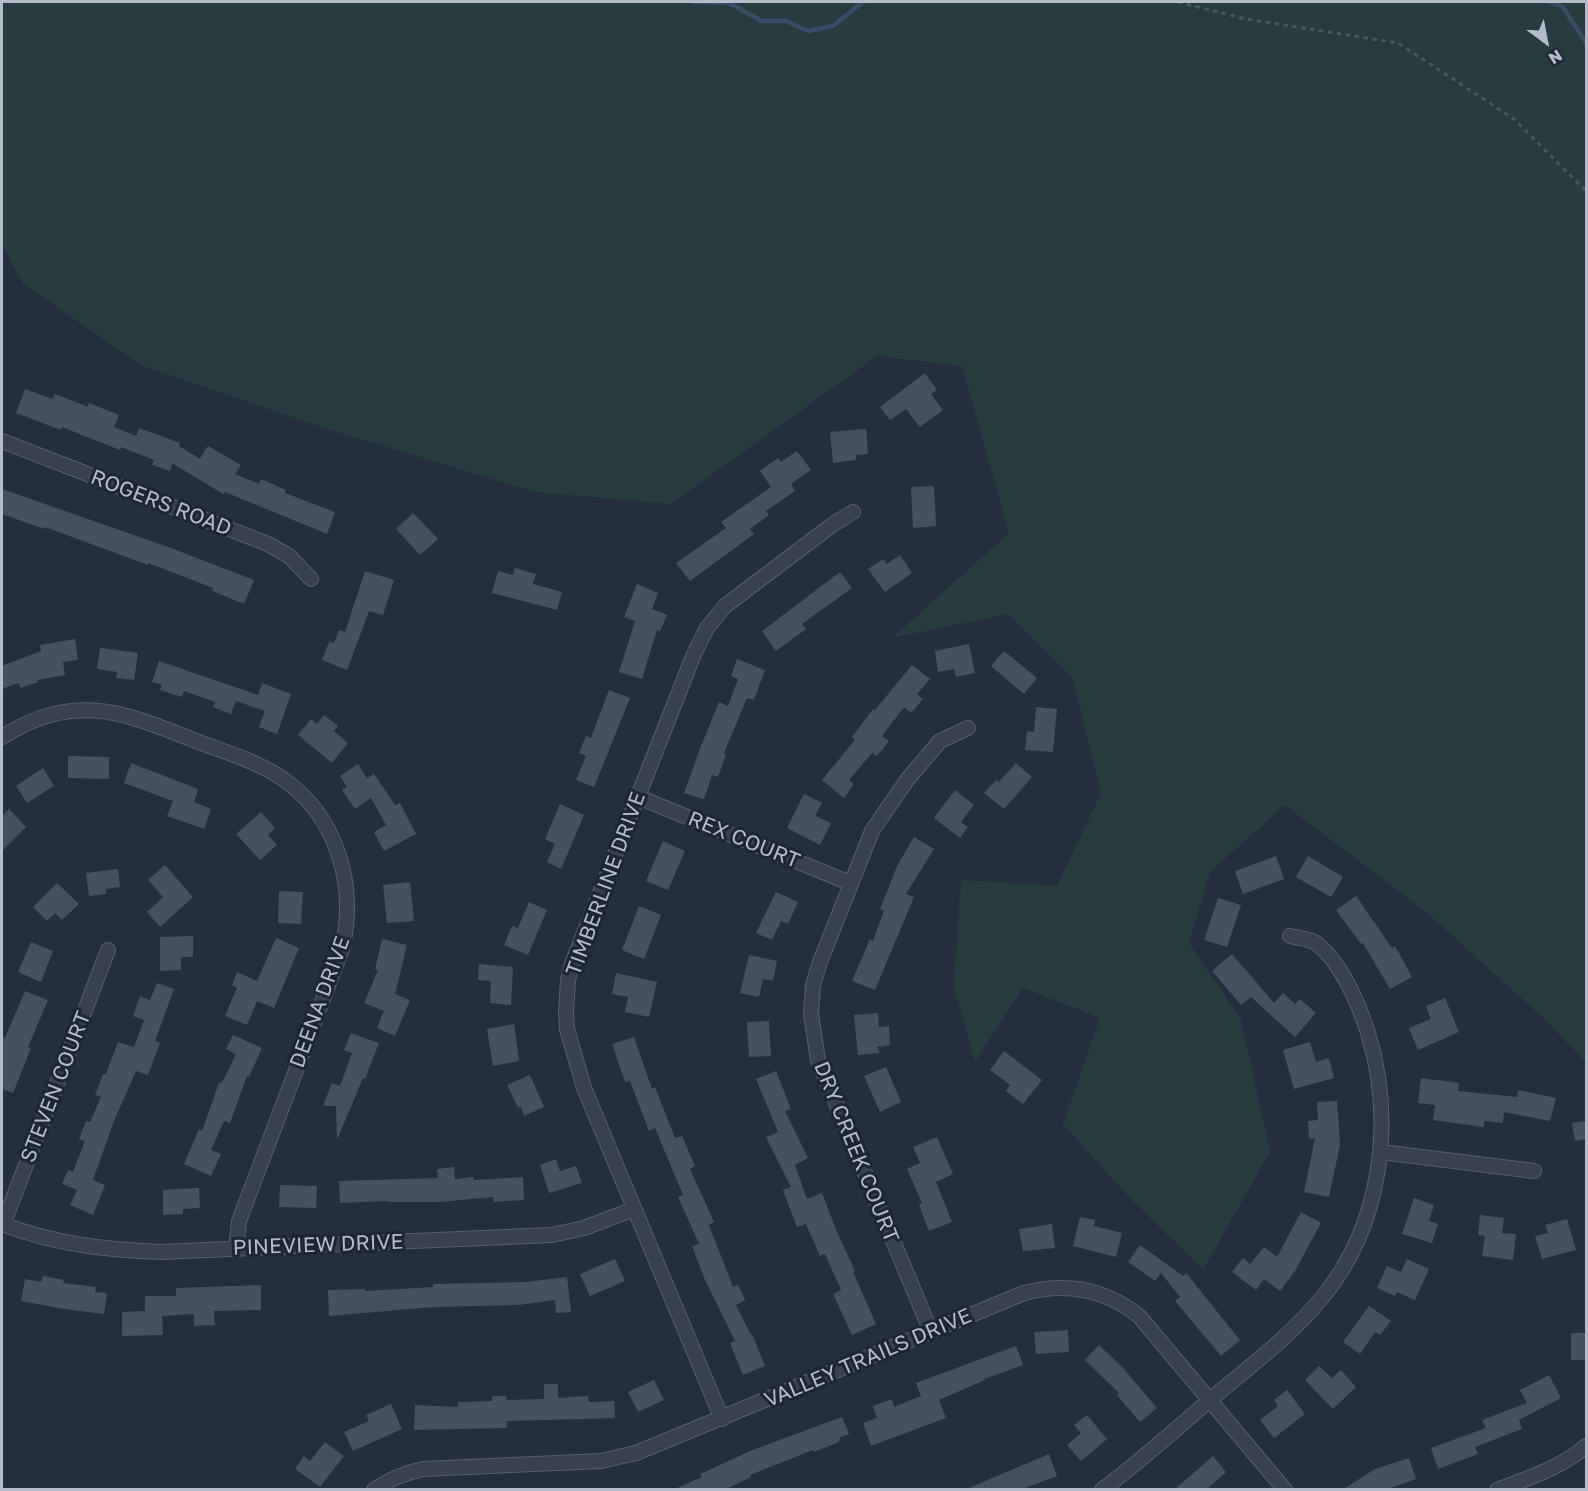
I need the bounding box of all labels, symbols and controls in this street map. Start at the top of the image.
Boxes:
north arrow [1516,12,1576,72]
text: N [1545,46,1566,69]
street label: ROGERS ROAD [87,465,235,541]
street label: TIMBERLINE DRIVE [561,789,651,979]
street label: REX COURT [684,806,804,874]
street label: DEENA DRIVE [285,933,355,1071]
street label: STEVEN COURT [16,1008,96,1166]
street label: DRY CREEK COURT [808,1058,904,1246]
street label: PINEVIEW DRIVE [232,1229,404,1261]
street label: VALLEY TRAILS DRIVE [761,1303,975,1413]

